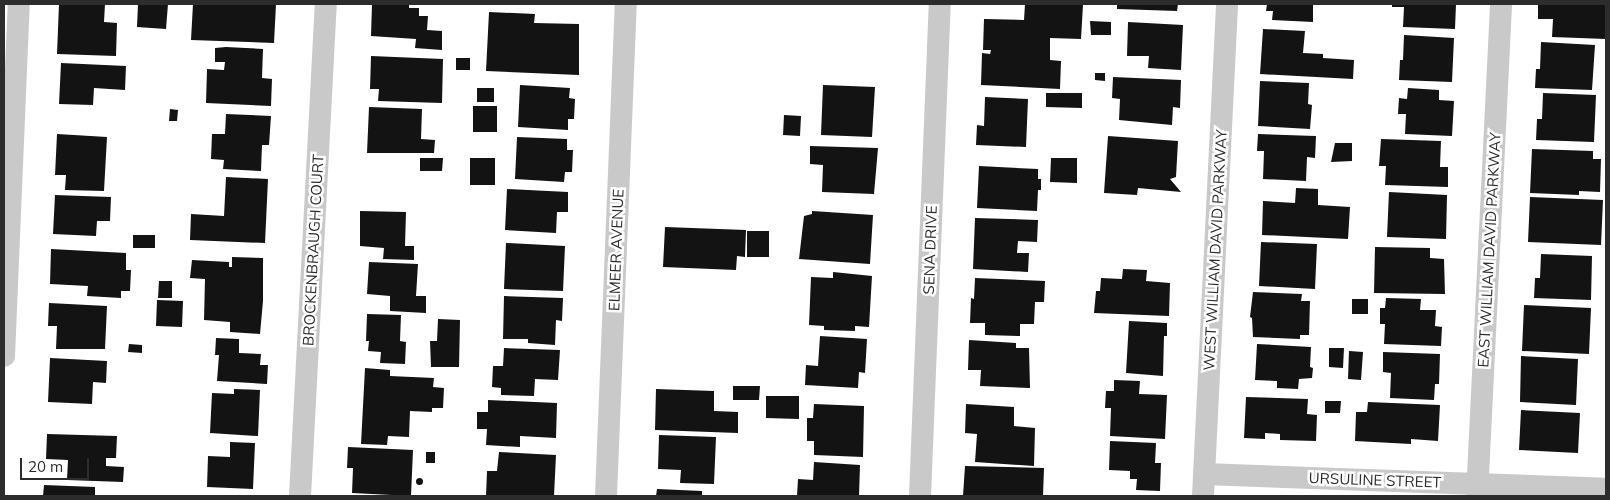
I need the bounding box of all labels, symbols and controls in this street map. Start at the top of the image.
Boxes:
street label: WEST WILLIAM DAVID PARKWAY [1200,129,1230,371]
street label: EAST WILLIAM DAVID PARKWAY [1474,132,1504,368]
street label: BROCKENBRAUGH COURT [299,154,327,346]
street label: ELMEER AVENUE [605,189,627,311]
street label: SENA DRIVE [919,205,941,295]
scale bar [22,448,91,480]
text: 20 m [28,457,63,476]
street label: URSULINE STREET [1308,469,1442,491]

